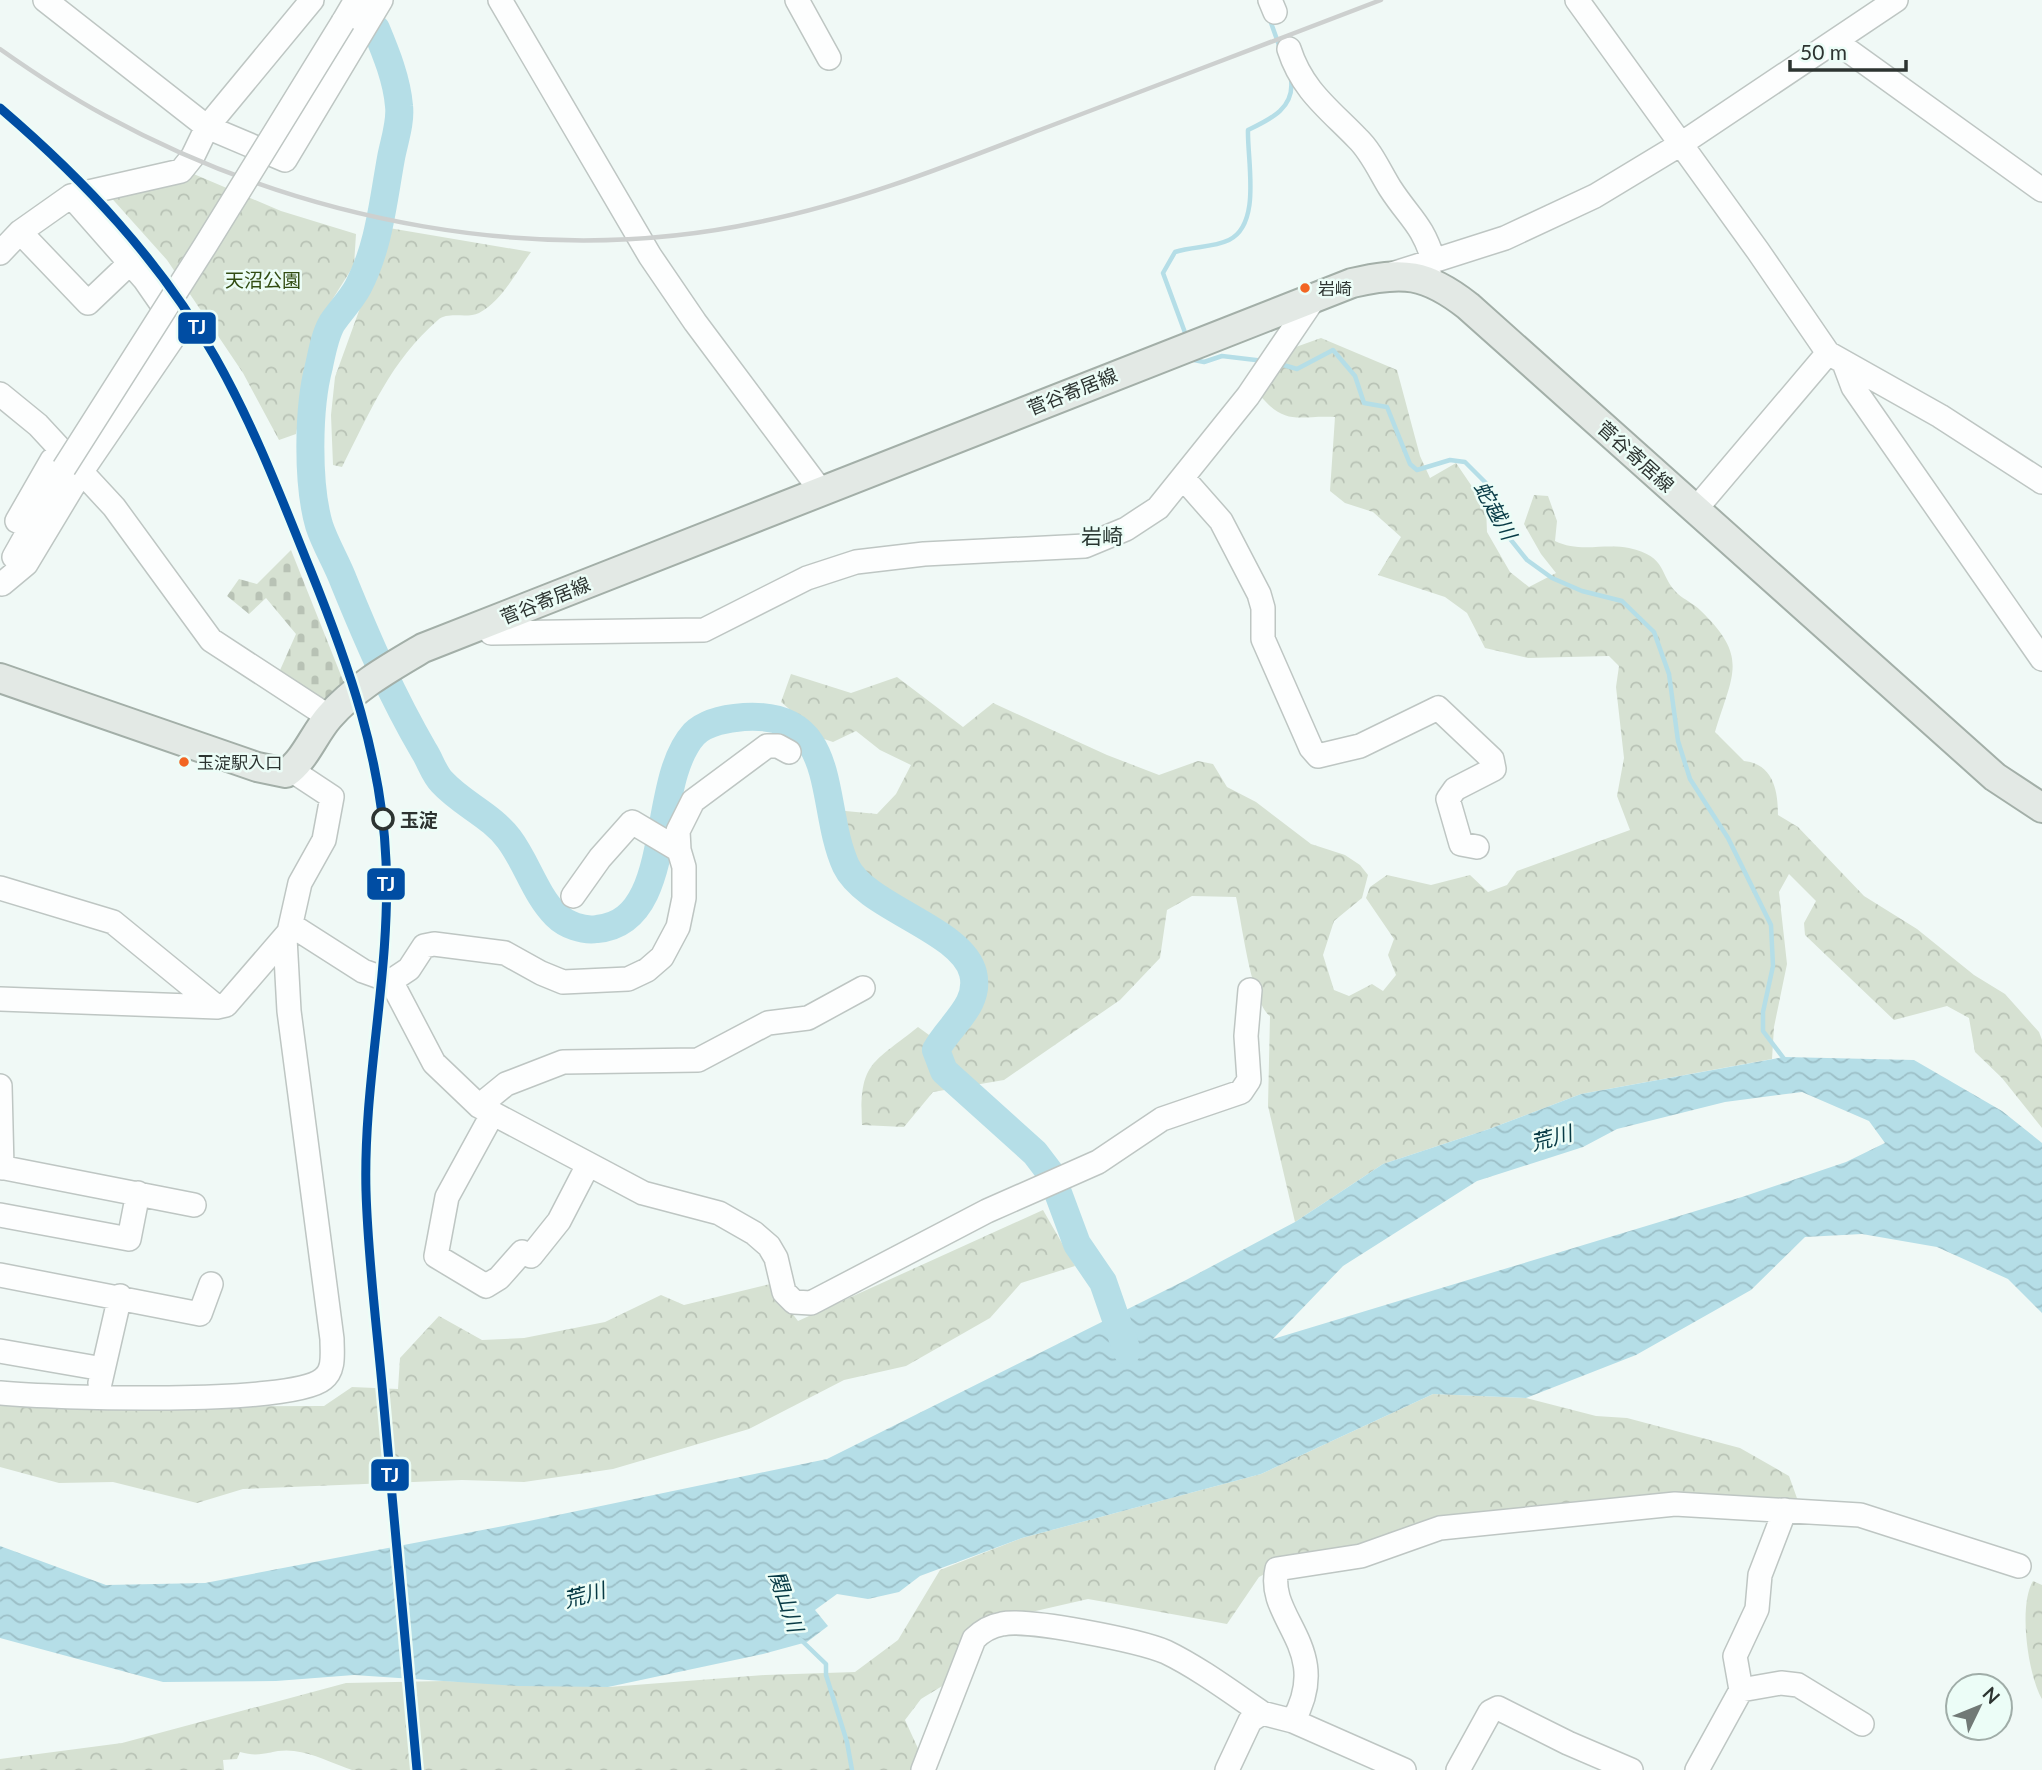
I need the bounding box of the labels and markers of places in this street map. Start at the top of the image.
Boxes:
place label: 岩崎 [1318,278,1352,299]
marker: 岩崎 [1298,281,1312,295]
place label: 玉淀駅入口 [197,752,282,773]
marker: 玉淀駅入口 [177,755,191,769]
marker: 玉淀 [372,808,394,830]
place label: 玉淀 [400,808,438,831]

